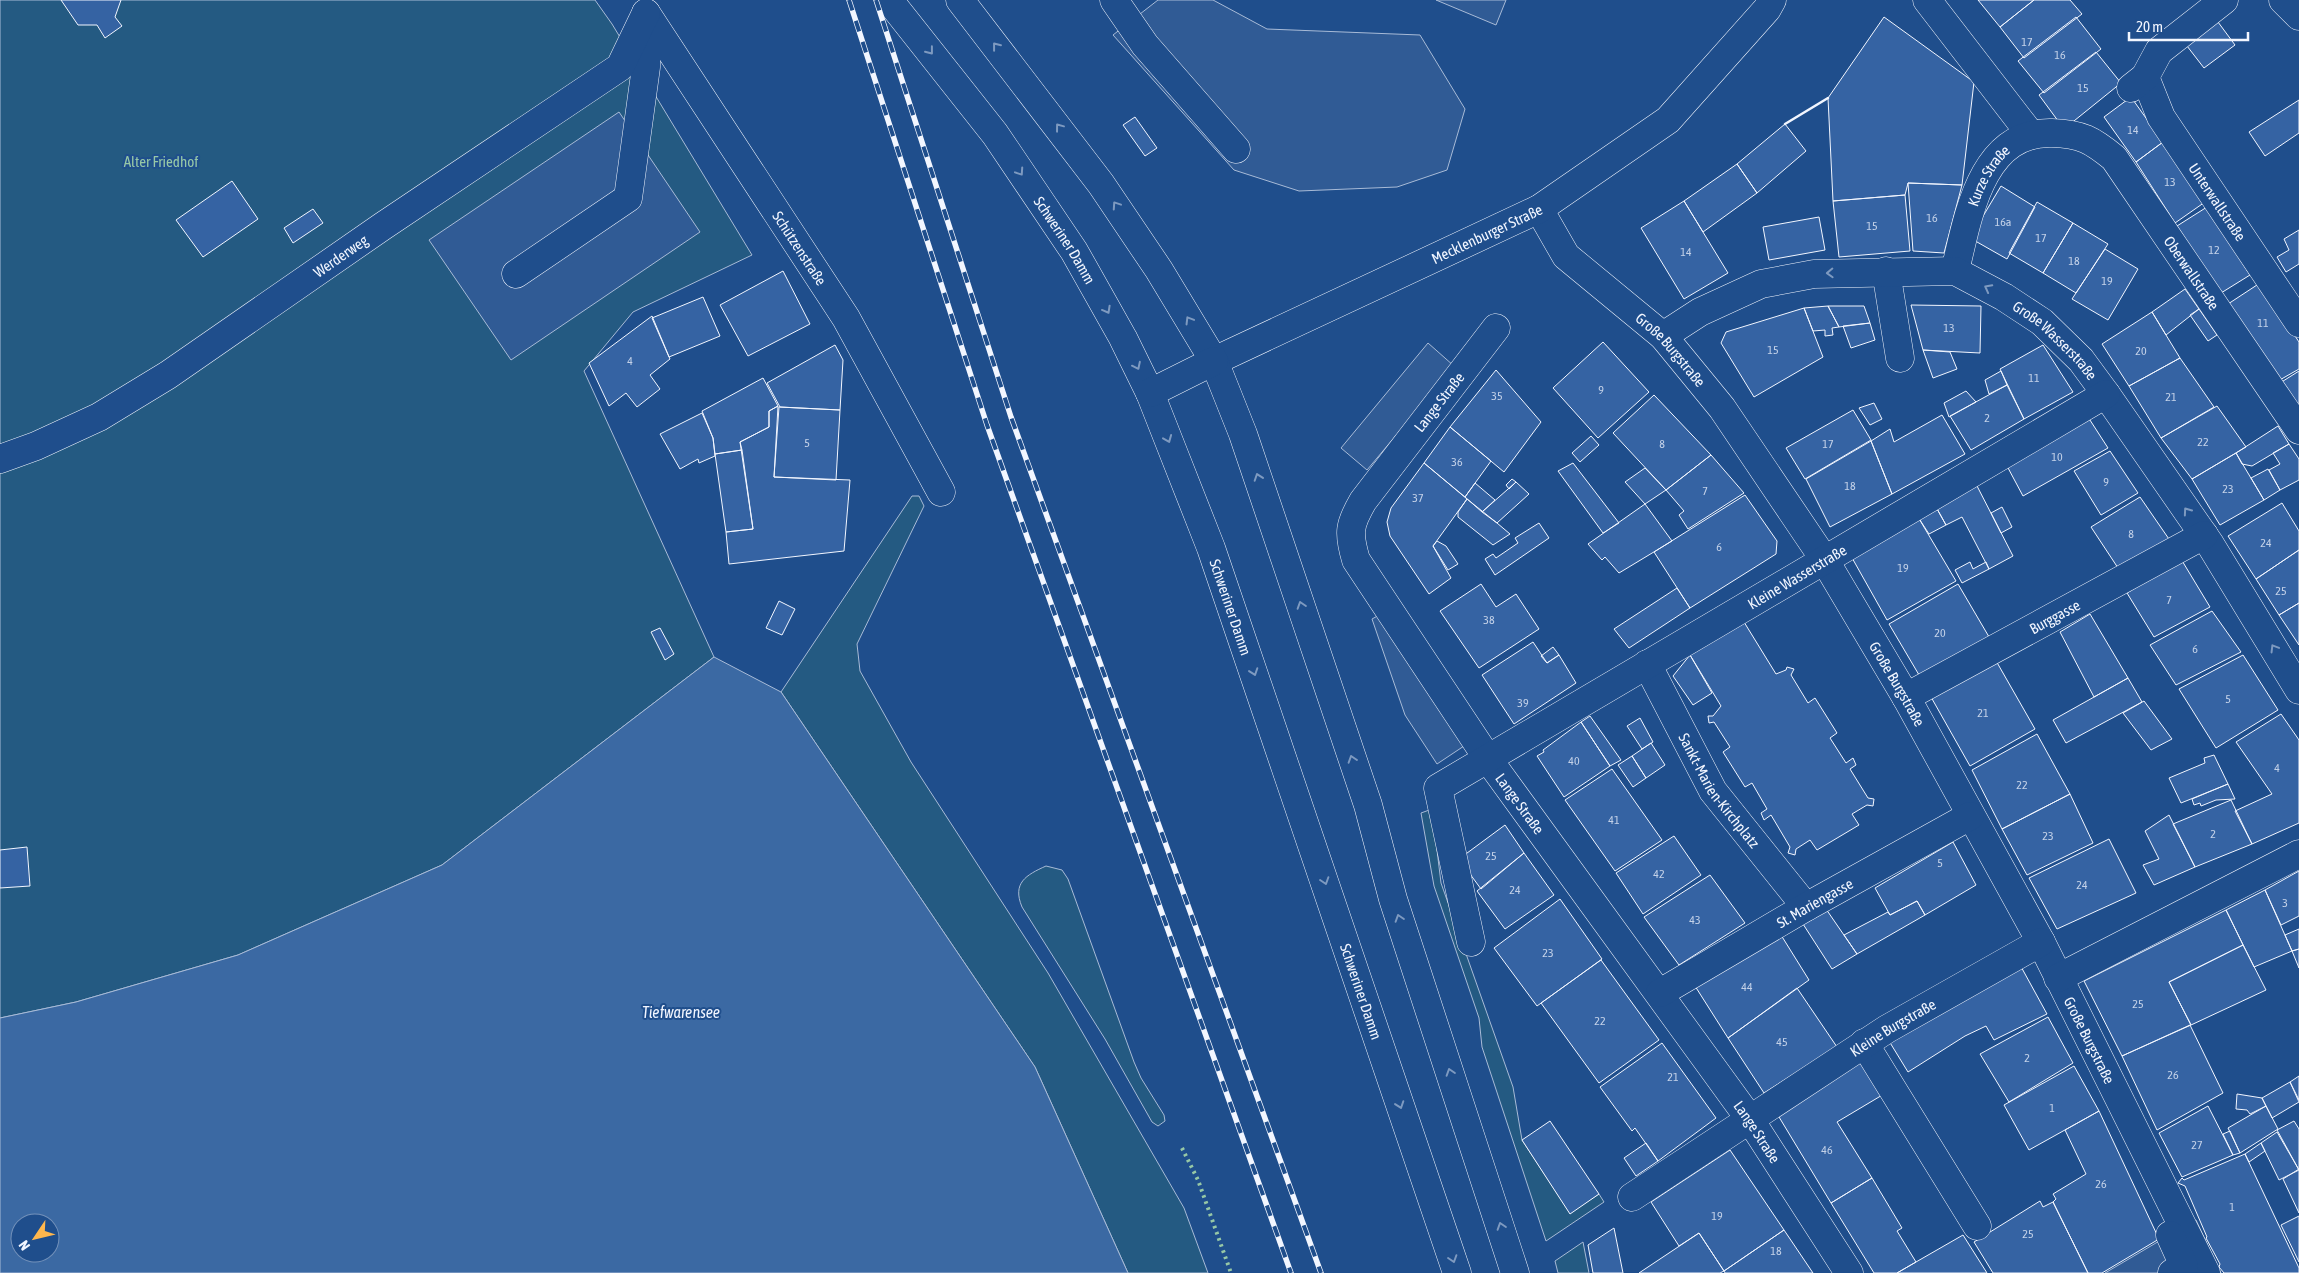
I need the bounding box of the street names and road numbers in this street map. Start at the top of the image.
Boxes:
street label: Kurze Straße [1964,141,2013,208]
street label: Unterwallstraße [2186,160,2250,244]
street label: Schweriner Damm [1031,193,1099,287]
street label: Mecklenburger Straße [1429,200,1545,267]
street label: Schützenstraße [770,208,831,288]
street label: Werderweg [310,231,371,280]
street label: Oberwallstraße [2161,233,2223,313]
street label: Große Wasserstraße [2010,297,2101,383]
street label: Große Burgstraße [1633,309,1709,390]
street label: Lange Straße [1411,369,1468,435]
street label: Kleine Wasserstraße [1744,541,1849,612]
street label: Schweriner Damm [1207,557,1255,657]
street label: Burggasse [2026,596,2083,637]
street label: Große Burgstraße [1866,638,1929,729]
street label: Sankt-Marien-Kirchplatz [1676,730,1764,851]
street label: Lange Straße [1493,770,1548,837]
street label: St. Mariengasse [1773,874,1856,931]
street label: Schweriner Damm [1337,941,1386,1042]
street label: Große Burgstraße [2061,994,2119,1086]
street label: Kleine Burgstraße [1847,995,1938,1060]
street label: Lange Straße [1731,1097,1784,1166]

